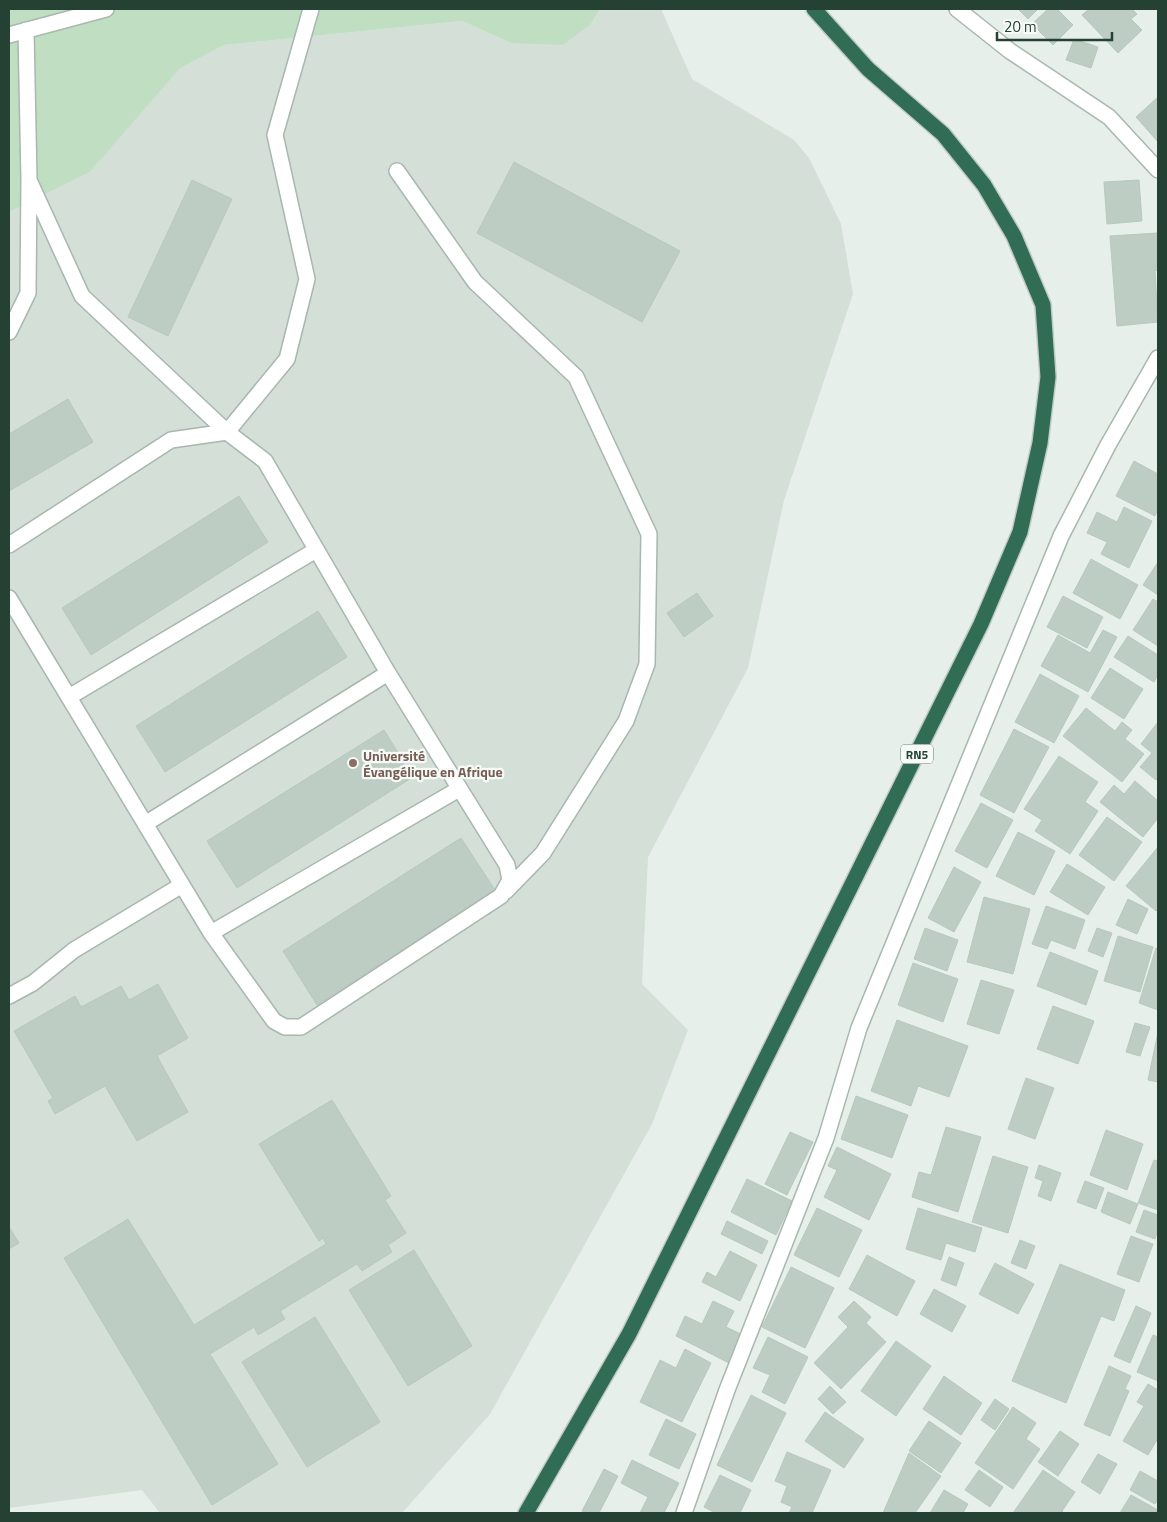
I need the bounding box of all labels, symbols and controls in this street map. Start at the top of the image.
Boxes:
scale bar [997,10,1112,42]
text: 20 m [1004,15,1037,38]
road number: RN5 [901,744,933,764]
place label: Université Évangélique en Afrique [363,745,503,782]
marker: Université Évangélique en Afrique [347,757,359,769]

